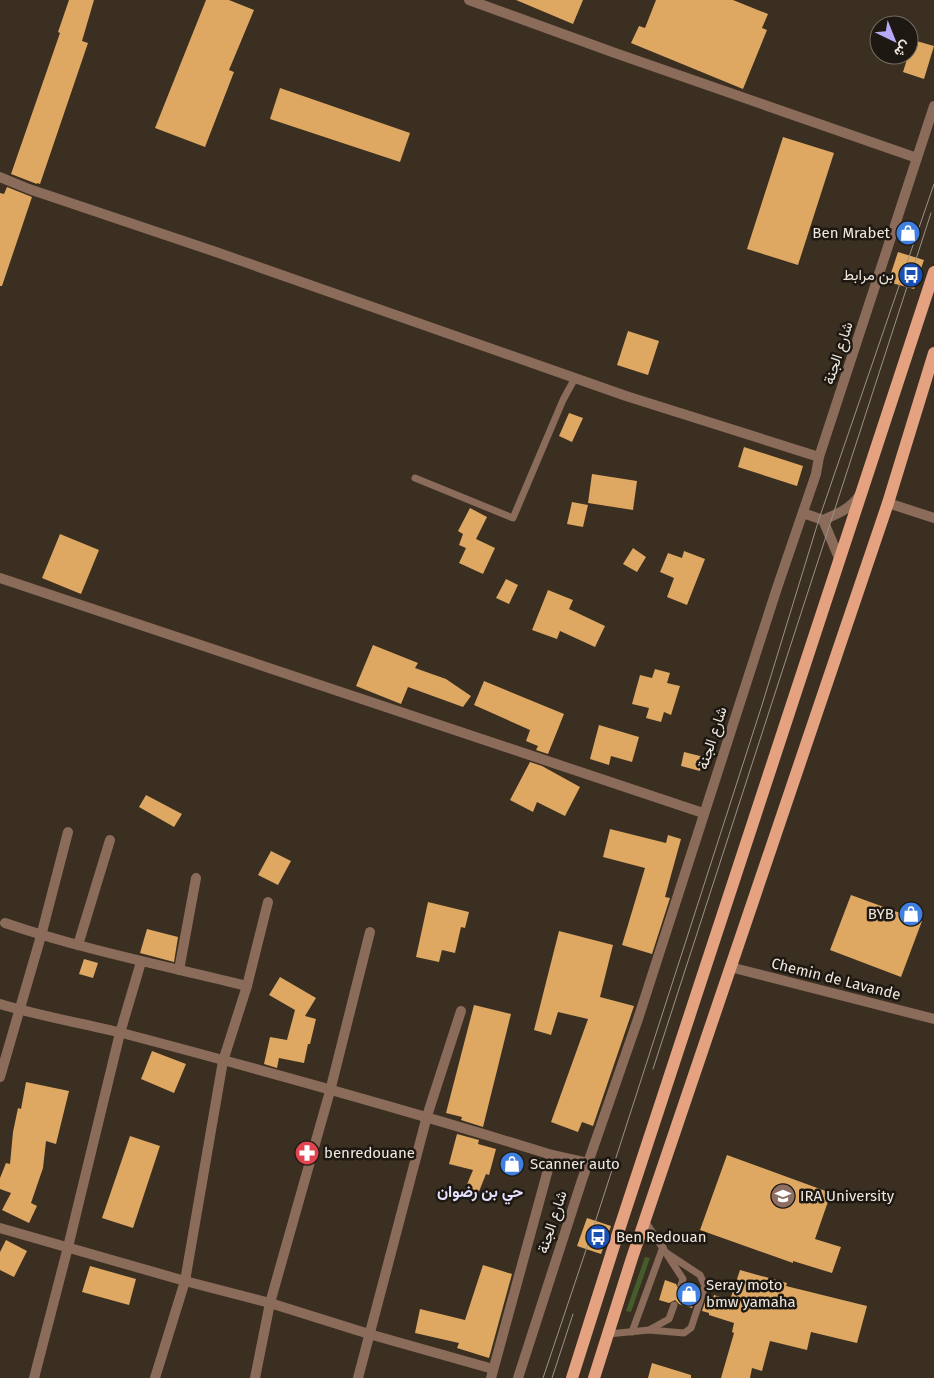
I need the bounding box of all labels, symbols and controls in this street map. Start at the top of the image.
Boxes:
north arrow [869,15,919,65]
text: ش [890,37,914,61]
shop icon: Ben Mrabet [895,220,921,246]
place label: Ben Mrabet [812,224,891,242]
bus stop icon: بن مرابط [898,262,924,288]
place label: بن مرابط [843,266,894,285]
street label: شارع الجنة [819,319,859,387]
street label: شارع الجنة [693,704,733,772]
shop icon: BYB [898,901,924,927]
place label: BYB [868,905,894,923]
street label: Chemin de Lavande [769,954,903,1004]
pharmacy icon: benredouane [294,1140,320,1166]
place label: benredouane [324,1144,415,1162]
shop icon: Scanner auto [499,1151,525,1177]
place label: Scanner auto [530,1155,620,1173]
district label: حي بن رضوان [437,1182,523,1205]
school or university icon: IRA University [770,1183,796,1209]
place label: IRA University [800,1187,895,1205]
street label: شارع الجنة [533,1188,573,1256]
bus stop icon: Ben Redouan [585,1224,611,1250]
place label: Ben Redouan [616,1228,707,1246]
place label: Seray moto bmw yamaha [706,1276,796,1311]
shop icon: Seray moto bmw yamaha [676,1281,702,1307]

